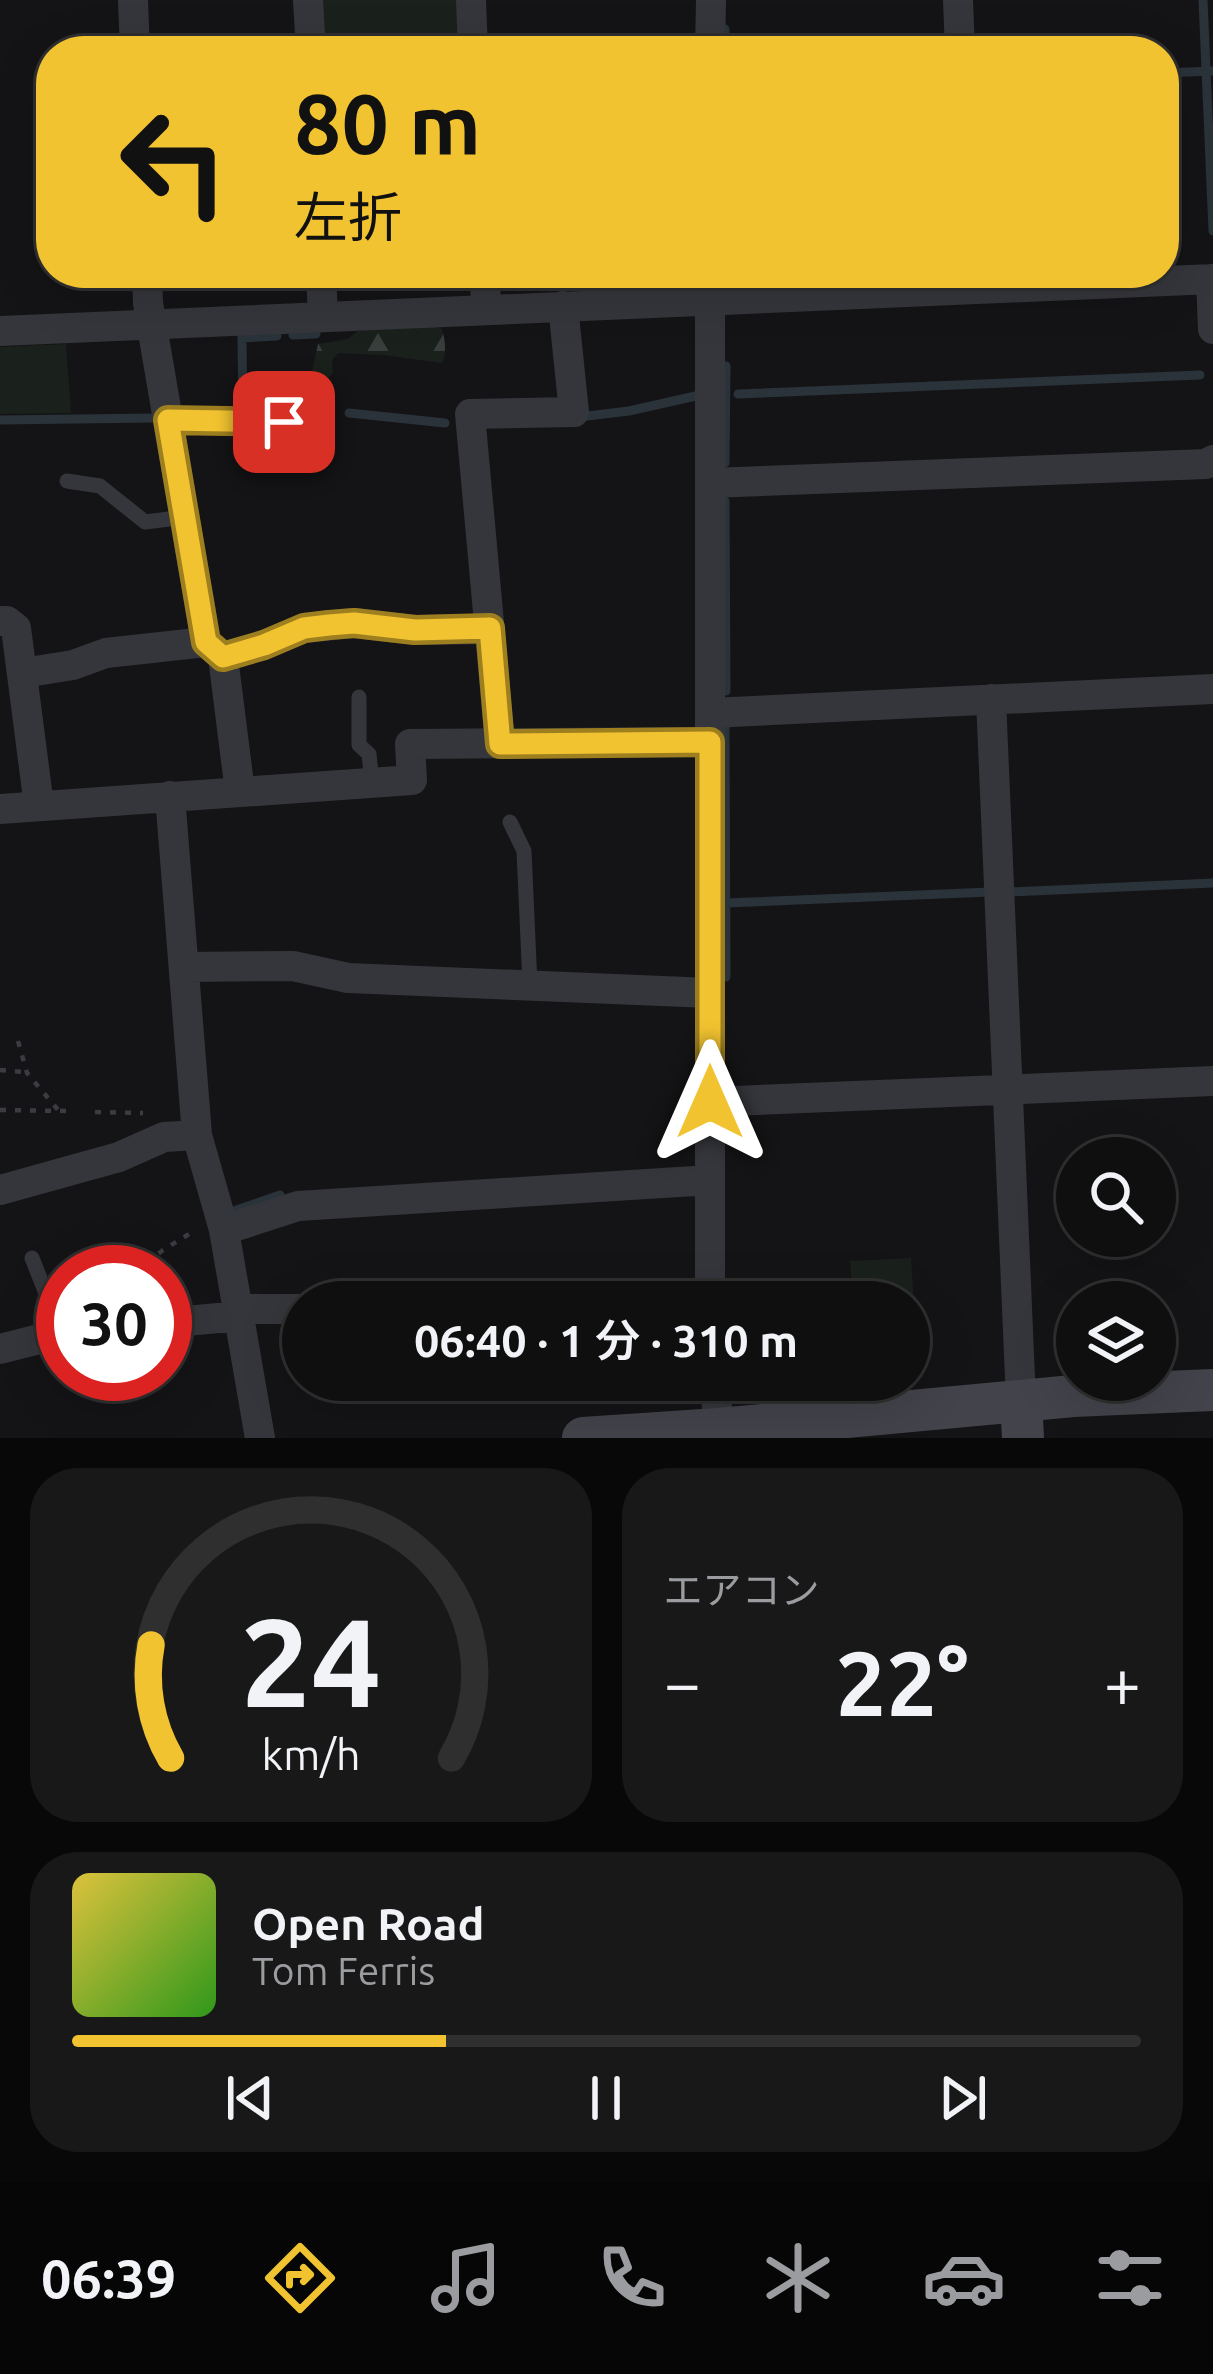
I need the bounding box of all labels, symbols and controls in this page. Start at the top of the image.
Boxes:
text: 80 m [294,76,481,170]
icon: left [96,84,252,240]
text: 左折 [294,187,402,247]
pin [233,371,335,473]
icon: arrive [251,389,317,455]
position arrow [647,1039,773,1165]
map controls [1056,1137,1176,1401]
button: search [1056,1137,1176,1257]
speed limit sign: 30 [36,1245,192,1401]
button: layers [1056,1281,1176,1401]
text: 06:40 · 1 分 · 310 m [414,1315,798,1366]
text: エアコン [664,1568,820,1611]
text: 24 [240,1591,381,1731]
text: 22° [836,1632,969,1733]
text: − [664,1645,701,1719]
text: + [1104,1645,1141,1719]
text: km/h [261,1730,360,1778]
text: Open Road [252,1898,484,1949]
text: Tom Ferris [252,1949,435,1992]
icon: previous [217,2065,283,2131]
icon: pause [573,2065,639,2131]
icon: next [930,2065,996,2131]
icon: directions [258,2236,342,2320]
icon: music [424,2236,508,2320]
icon: phone [590,2236,674,2320]
icon: climate [756,2236,840,2320]
icon: car [922,2236,1006,2320]
icon: filters [1088,2236,1172,2320]
text: 06:39 [41,2248,176,2308]

